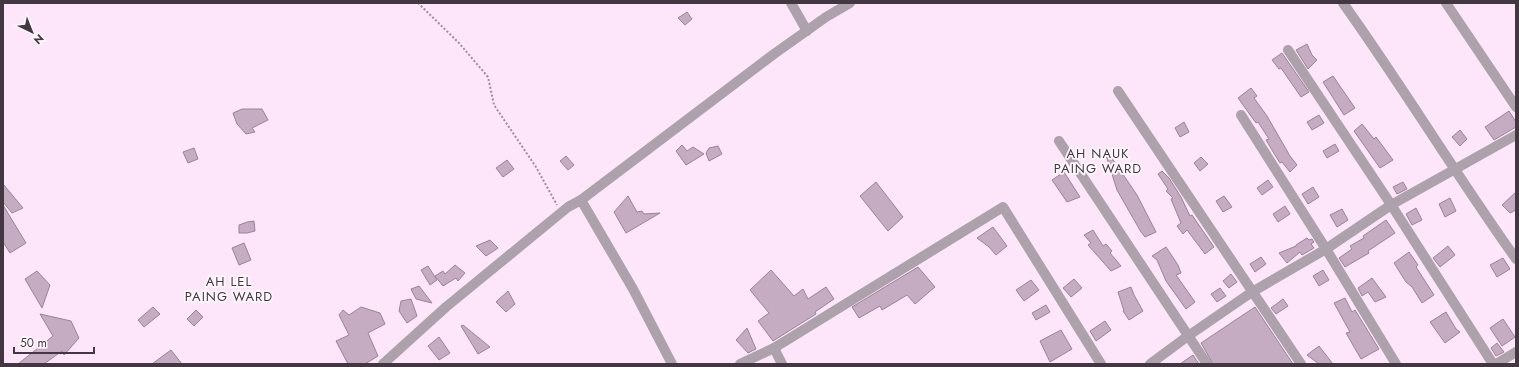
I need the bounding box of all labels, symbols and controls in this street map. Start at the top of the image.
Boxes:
north arrow [12,12,52,52]
text: N [30,30,47,48]
district label: AH NAUK PAING WARD [1054,144,1142,178]
district label: AH LEL PAING WARD [185,272,273,306]
scale bar [14,329,94,355]
text: 50 m [20,334,47,352]

